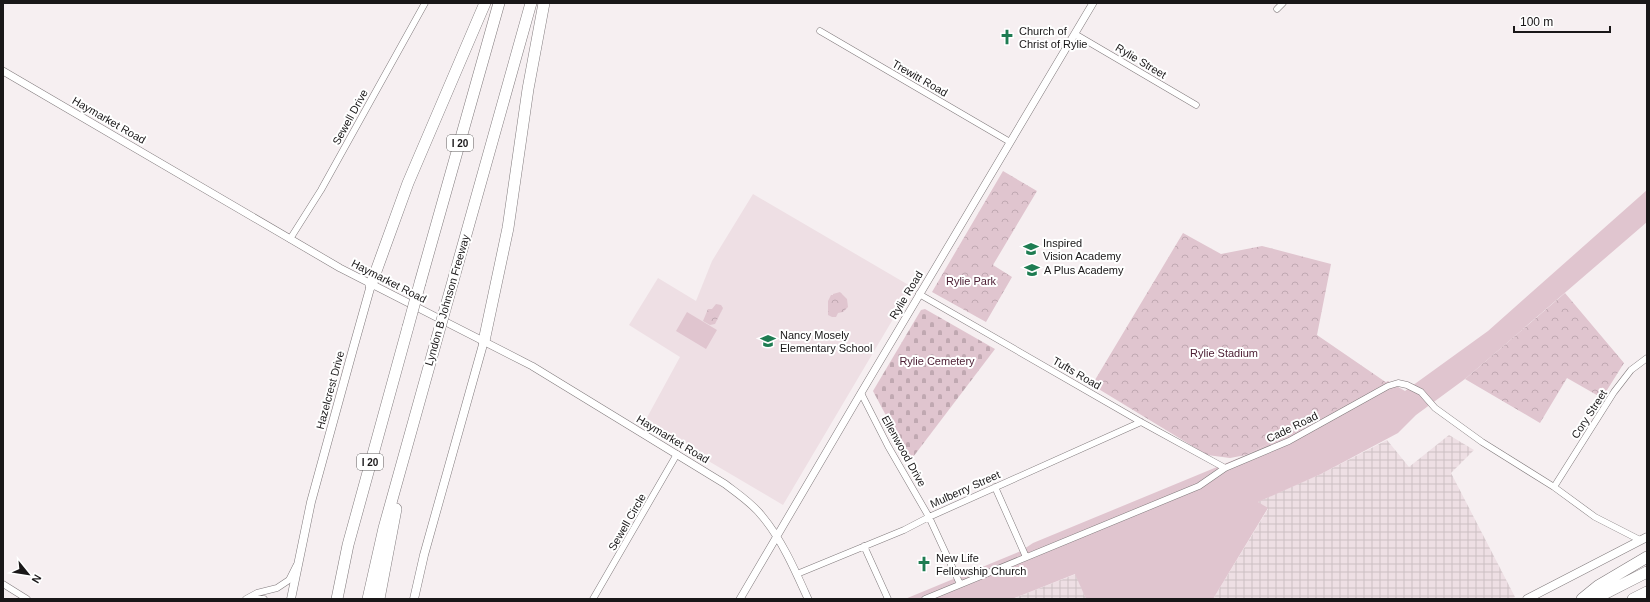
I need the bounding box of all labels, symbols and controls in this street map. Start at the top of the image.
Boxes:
scale bar [1514,8,1610,34]
text: 100 m [1520,15,1553,29]
place label: Church of Christ of Rylie [1019,25,1087,50]
church icon: Church of Christ of Rylie [998,28,1016,46]
street label: Rylie Street [1114,41,1168,81]
street label: Trewitt Road [890,57,950,99]
street label: Sewell Drive [330,87,370,147]
street label: Haymarket Road [70,94,148,146]
road number: I 20 [447,135,473,151]
street label: Lyndon B Johnson Freeway [422,233,472,367]
place label: Inspired Vision Academy [1043,237,1122,262]
school or university icon: Inspired Vision Academy [1022,240,1040,258]
street label: Haymarket Road [350,257,428,305]
school or university icon: A Plus Academy [1023,261,1041,279]
place label: A Plus Academy [1044,264,1124,276]
street label: Rylie Road [887,269,925,321]
park label: Rylie Park [946,275,997,287]
place label: Nancy Mosely Elementary School [780,329,872,354]
school or university icon: Nancy Mosely Elementary School [759,332,777,350]
park label: Rylie Stadium [1190,347,1258,359]
street label: Hazelcrest Drive [314,349,346,431]
street label: Tufts Road [1051,354,1103,392]
park label: Rylie Cemetery [899,355,975,367]
street label: Cory Street [1569,387,1609,441]
street label: Cade Road [1264,409,1320,445]
street label: Haymarket Road [635,413,711,465]
street label: Ellenwood Drive [879,413,929,489]
road number: I 20 [357,454,383,470]
street label: Mulberry Street [928,468,1002,510]
street label: Sewell Circle [606,491,648,553]
place label: New Life Fellowship Church [936,552,1026,577]
north arrow [8,554,48,594]
church icon: New Life Fellowship Church [915,555,933,573]
text: N [29,573,44,585]

